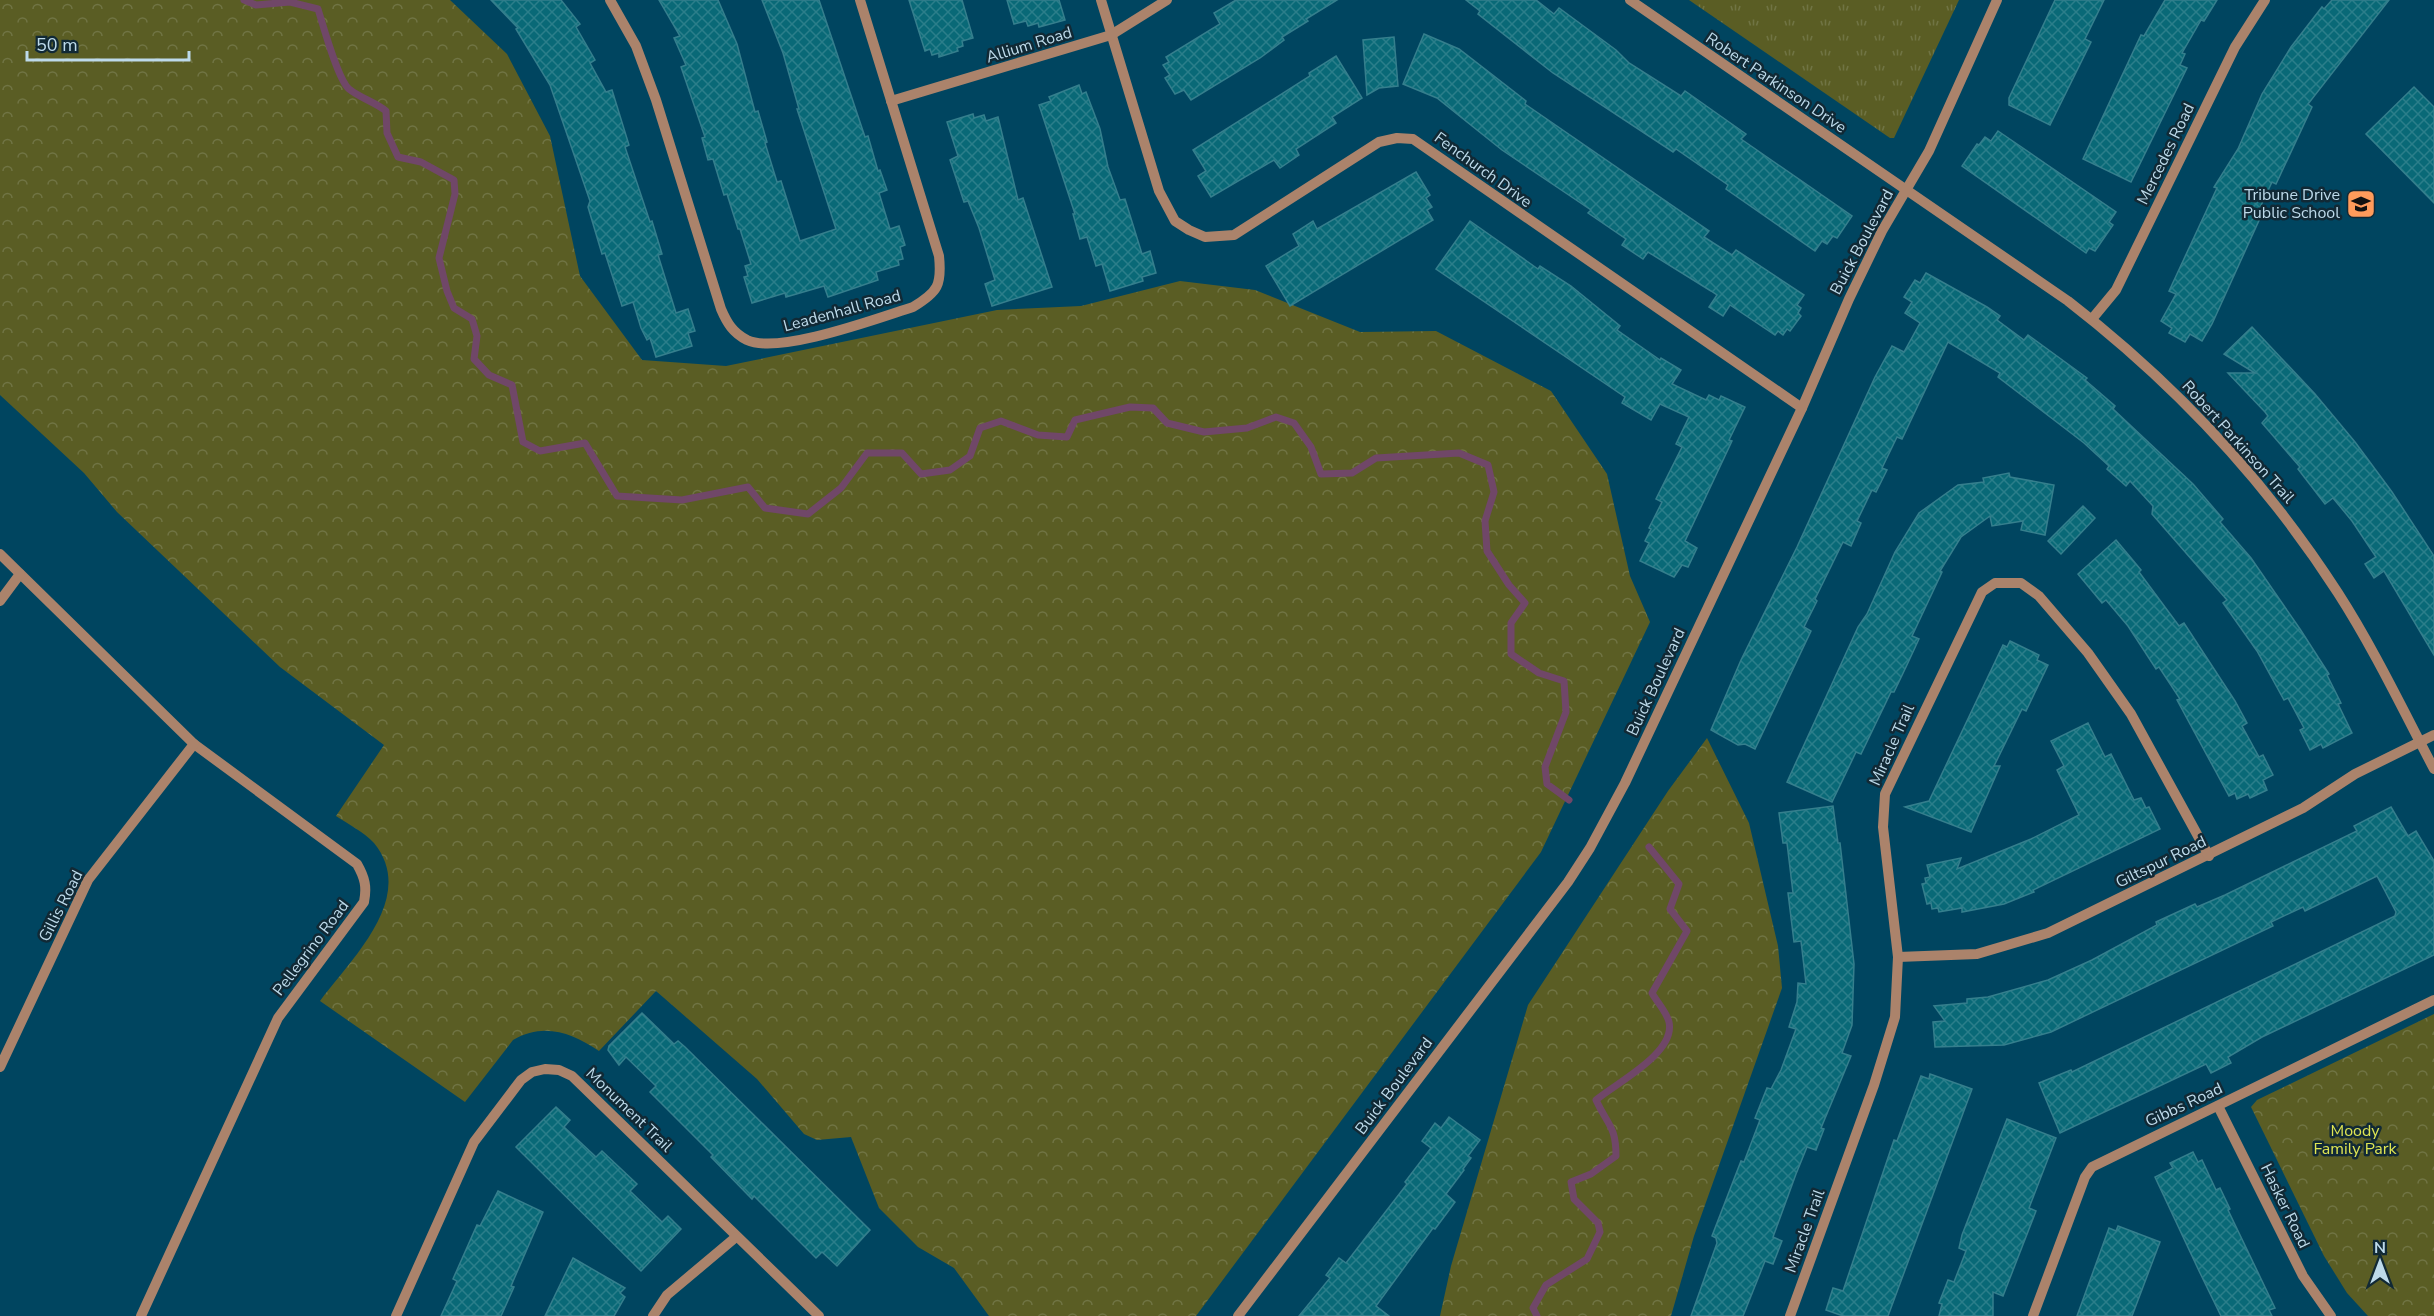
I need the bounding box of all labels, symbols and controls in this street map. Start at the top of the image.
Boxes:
street label: Allium Road [983,21,1075,69]
scale bar [27,24,189,62]
street label: Robert Parkinson Drive [1701,28,1851,138]
text: 50 m [36,33,78,57]
street label: Mercedes Road [2132,100,2200,208]
street label: Fenchurch Drive [1430,127,1536,213]
place label: Tribune Drive Public School [2243,184,2340,224]
street label: Buick Boulevard [1825,185,1899,299]
school or university icon: Tribune Drive Public School [2345,188,2377,220]
street label: Leadenhall Road [781,285,903,337]
street label: Robert Parkinson Trail [2177,376,2299,509]
street label: Buick Boulevard [1621,625,1691,739]
street label: Miracle Trail [1864,700,1920,789]
street label: Giltspur Road [2112,831,2210,893]
street label: Gillis Road [34,866,88,946]
street label: Pellegrino Road [268,896,354,1000]
street label: Buick Boulevard [1350,1033,1438,1139]
street label: Monument Trail [581,1063,677,1157]
street label: Gibbs Road [2142,1077,2226,1133]
park label: Moody Family Park [2313,1120,2398,1160]
street label: Hasker Road [2255,1160,2315,1252]
street label: Miracle Trail [1780,1186,1830,1276]
north arrow [2350,1232,2410,1292]
text: N [2374,1237,2386,1259]

